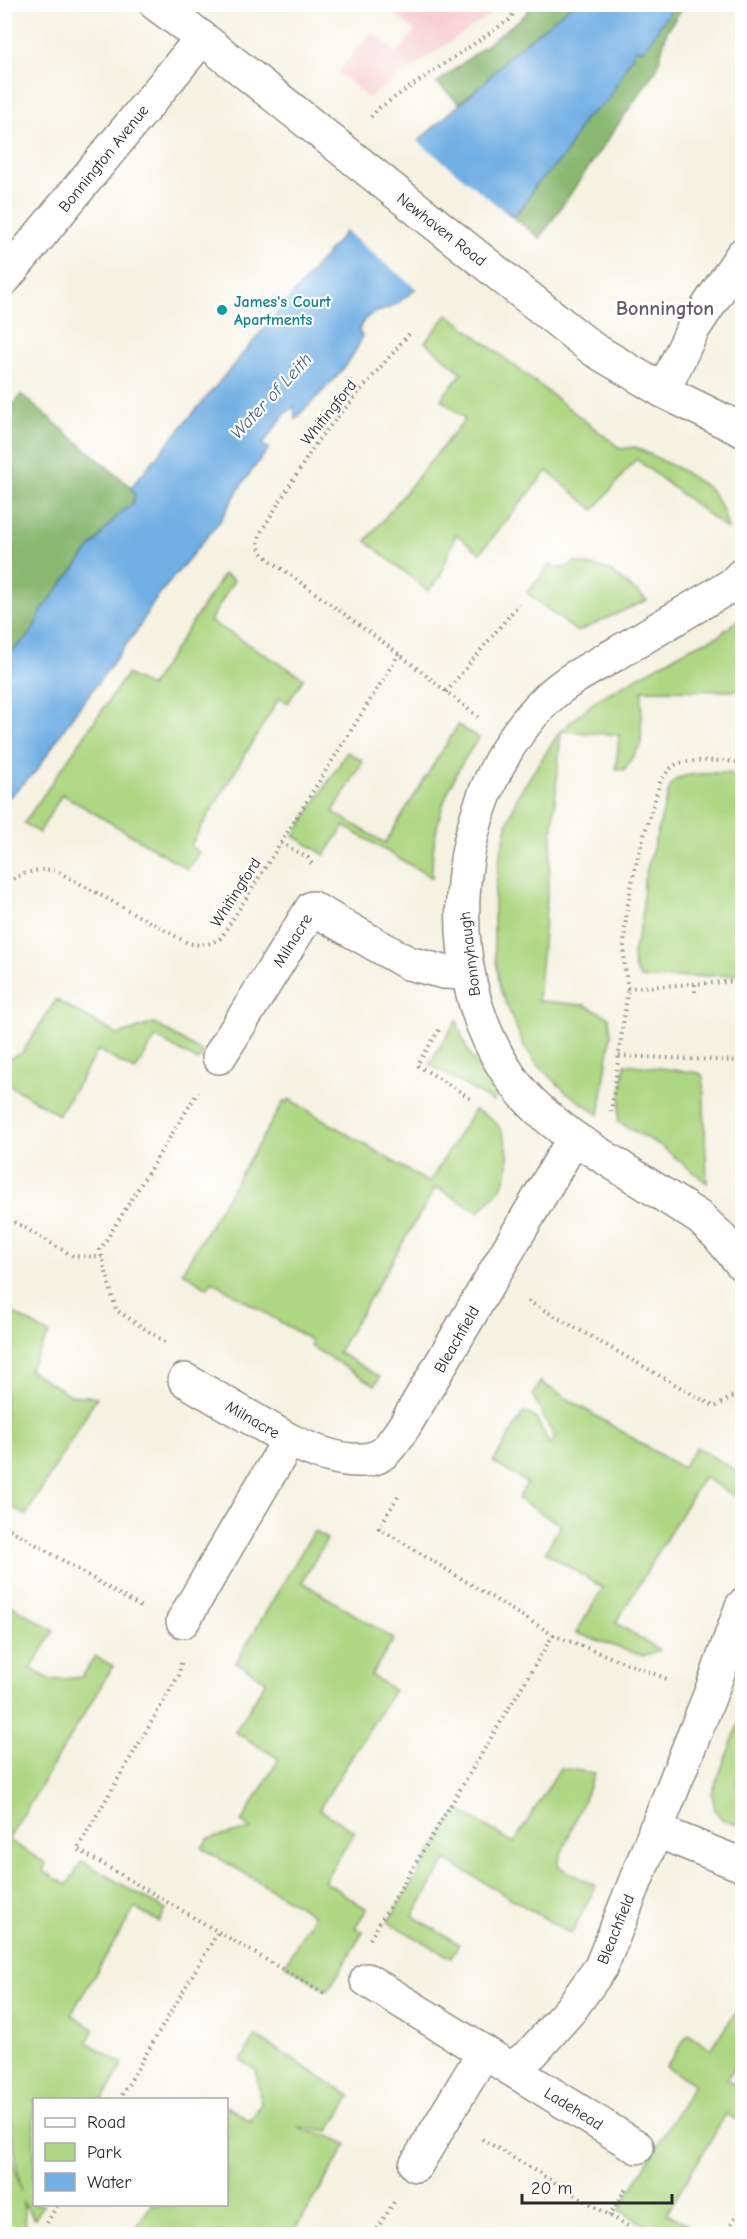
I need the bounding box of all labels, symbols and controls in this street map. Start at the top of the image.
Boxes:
street label: Bonnington Avenue [55,101,152,216]
street label: Newhaven Road [393,189,490,270]
place label: James's Court Apartments [234,293,331,329]
district label: Bonnington [616,297,714,320]
marker: James's Court Apartments [215,303,229,317]
water label: Water of Leith [226,349,317,444]
street label: Whitingford [297,376,361,449]
street label: Whitingford [207,855,265,930]
street label: Bonnyhaugh [456,910,484,997]
street label: Milnacre [269,911,316,971]
street label: Bleachfield [431,1303,483,1376]
street label: Milnacre [222,1397,283,1443]
street label: Bleachfield [594,1892,638,1967]
street label: Ladehead [541,2084,606,2134]
legend [33,2098,228,2206]
text: Road [87,2112,126,2133]
text: Park [87,2142,122,2163]
scale bar [522,2167,672,2205]
text: Water [87,2172,132,2193]
text: 20 m [531,2178,572,2199]

